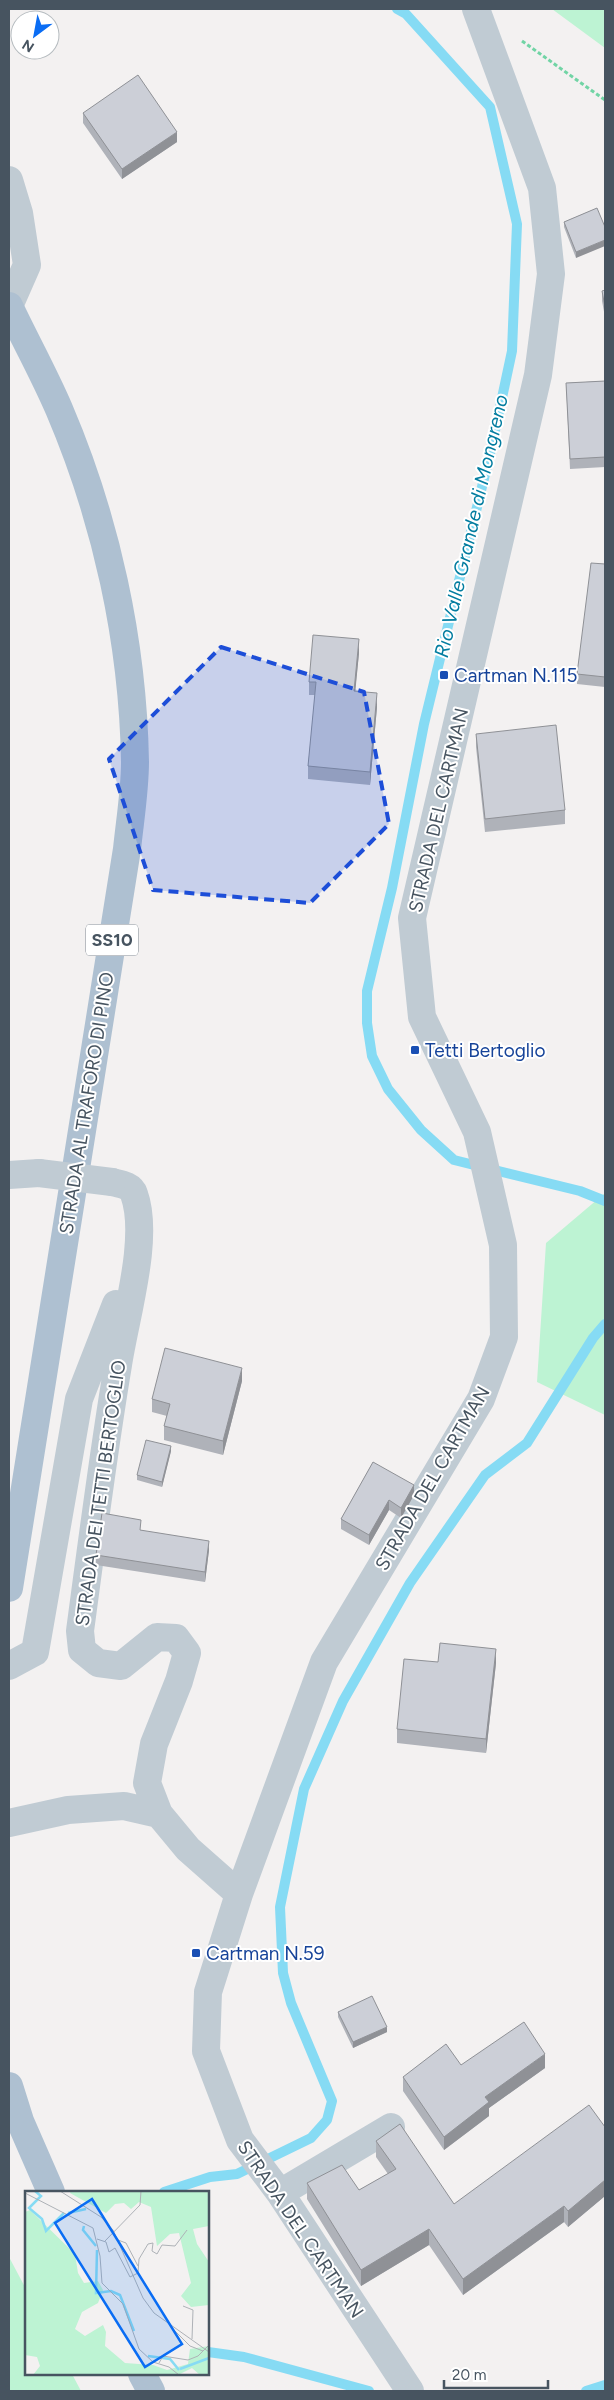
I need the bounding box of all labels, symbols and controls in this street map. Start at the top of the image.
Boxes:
north arrow [10,10,60,60]
text: N [19,36,37,56]
water label: Rio Valle Grande di Mongreno [429,392,513,660]
place label: Cartman N.115 [454,664,577,687]
marker: Cartman N.115 [438,669,450,681]
street label: STRADA DEL CARTMAN [404,706,473,915]
road number: SS10 [86,924,138,956]
street label: STRADA AL TRAFORO DI PINO [54,970,119,1236]
place label: Tetti Bertoglio [425,1039,545,1062]
marker: Tetti Bertoglio [409,1044,421,1056]
street label: STRADA DEI TETTI BERTOGLIO [70,1359,131,1628]
street label: STRADA DEL CARTMAN [370,1382,495,1574]
place label: Cartman N.59 [206,1942,324,1965]
marker: Cartman N.59 [190,1947,202,1959]
street label: STRADA DEL CARTMAN [233,2136,369,2322]
inset map [25,2191,209,2375]
scale bar [444,2358,548,2390]
text: 20 m [452,2366,486,2384]

